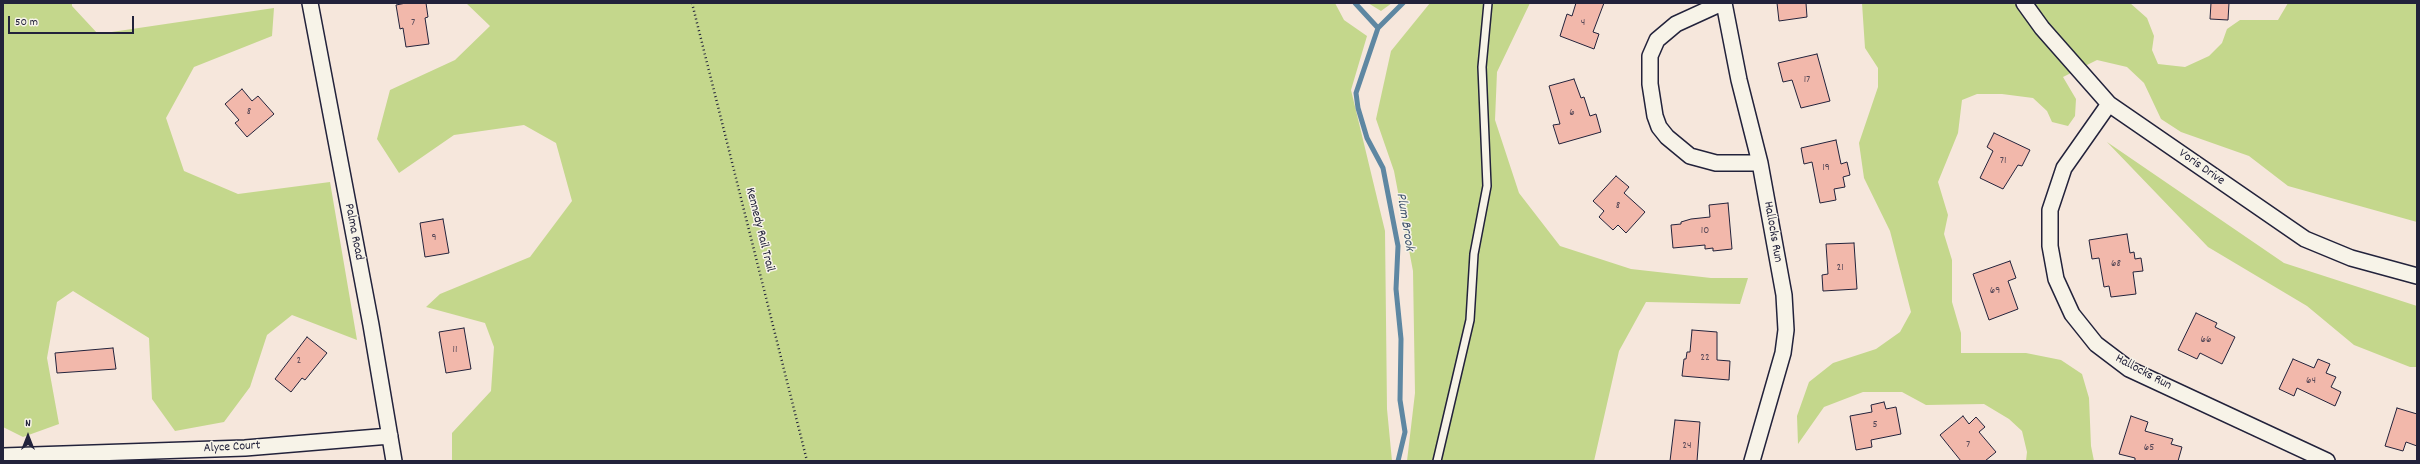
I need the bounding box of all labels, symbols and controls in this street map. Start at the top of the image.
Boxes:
scale bar [10,8,136,34]
text: 50 m [15,14,38,31]
house number: 7 [411,16,415,30]
house number: 4 [1581,16,1585,30]
house number: 17 [1804,73,1810,87]
house number: 8 [247,105,251,119]
house number: 6 [1569,106,1575,120]
street label: Voris Drive [2175,146,2227,190]
house number: 71 [2000,154,2006,168]
house number: 19 [1822,161,1830,175]
street label: Kennedy Rail Trail [741,186,777,274]
water label: Plum Brook [1391,192,1417,252]
house number: 8 [1616,199,1620,213]
street label: Hallocks Run [1759,200,1785,264]
street label: Palma Road [340,202,366,262]
house number: 10 [1701,224,1709,238]
house number: 9 [431,231,437,245]
house number: 68 [2111,257,2121,271]
house number: 21 [1836,261,1844,275]
house number: 69 [1990,284,2000,298]
house number: 66 [2201,333,2211,347]
house number: 11 [453,343,457,357]
house number: 22 [1700,351,1710,365]
street label: Hallocks Run [2112,352,2174,394]
house number: 2 [297,354,301,368]
house number: 64 [2306,374,2316,388]
north arrow [8,416,48,456]
text: N [25,416,31,432]
house number: 5 [1872,418,1878,432]
house number: 7 [1966,438,1970,452]
street label: Alyce Court [203,439,261,457]
house number: 24 [1682,439,1692,453]
house number: 65 [2144,441,2154,455]

